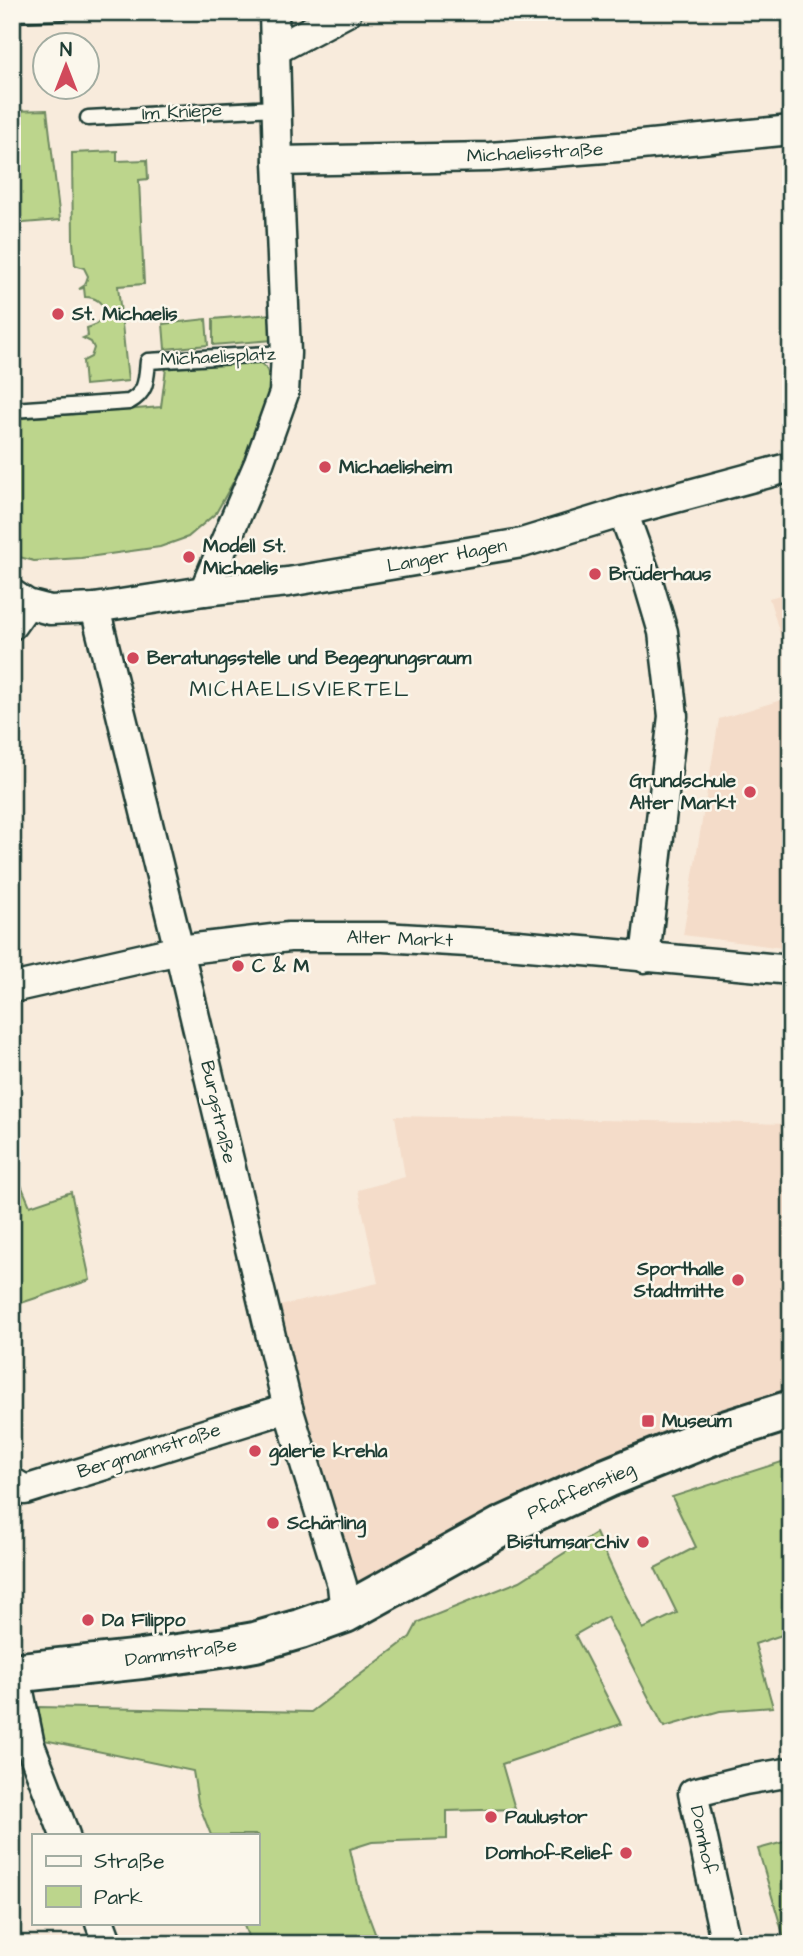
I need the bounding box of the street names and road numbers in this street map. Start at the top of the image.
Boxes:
street label: Im Kniepe [141,96,223,128]
street label: Michaelisstraße [466,136,604,170]
street label: Michaelisplatz [160,340,277,374]
street label: Langer Hagen [385,532,509,581]
street label: Alter Markt [346,924,454,954]
street label: Burgstraße [192,1058,243,1166]
street label: Bergmannstraße [74,1416,224,1487]
street label: Pfaffenstieg [523,1455,640,1528]
street label: Dammstraße [123,1632,239,1674]
street label: Domhof [683,1803,724,1877]

